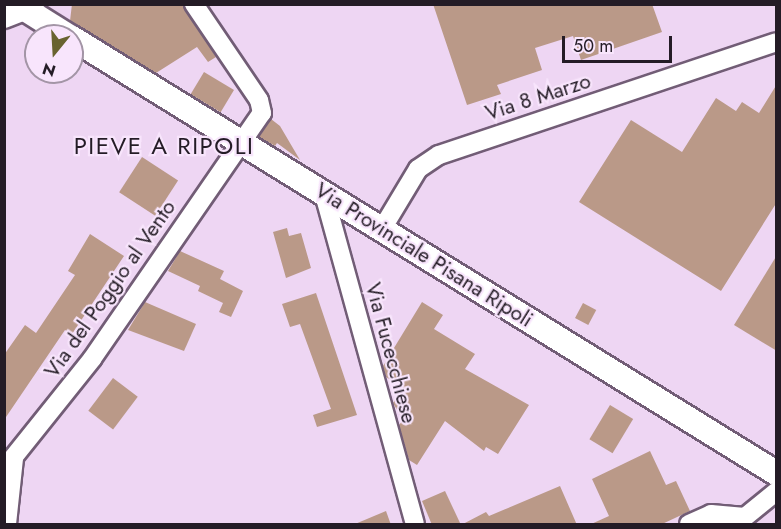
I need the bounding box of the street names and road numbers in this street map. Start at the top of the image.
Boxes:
street label: Via 8 Marzo [482,68,594,126]
street label: Via Provinciale Pisana Ripoli [310,178,538,332]
street label: Via del Poggio al Vento [39,195,181,383]
street label: Via Fucecchiese [360,280,422,426]

